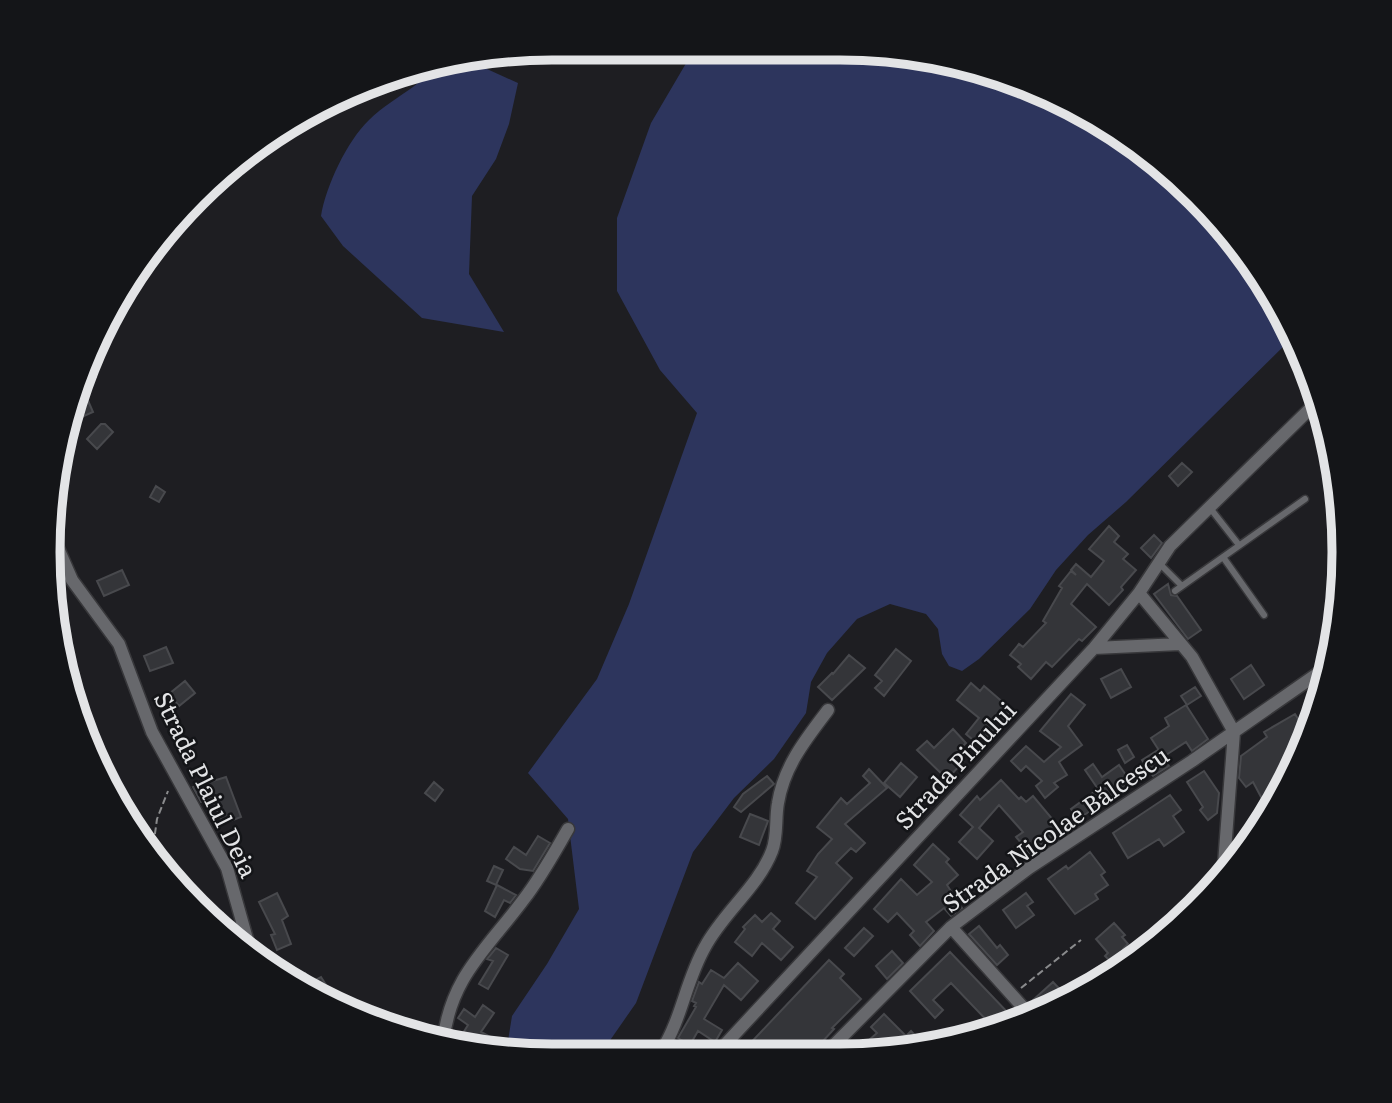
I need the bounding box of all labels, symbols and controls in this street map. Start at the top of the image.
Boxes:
street label: Strada Plaiul Deia [147,685,268,883]
street label: Strada Pinului [886,692,1023,836]
street label: Strada Nicolae Bălcescu [934,736,1175,920]

